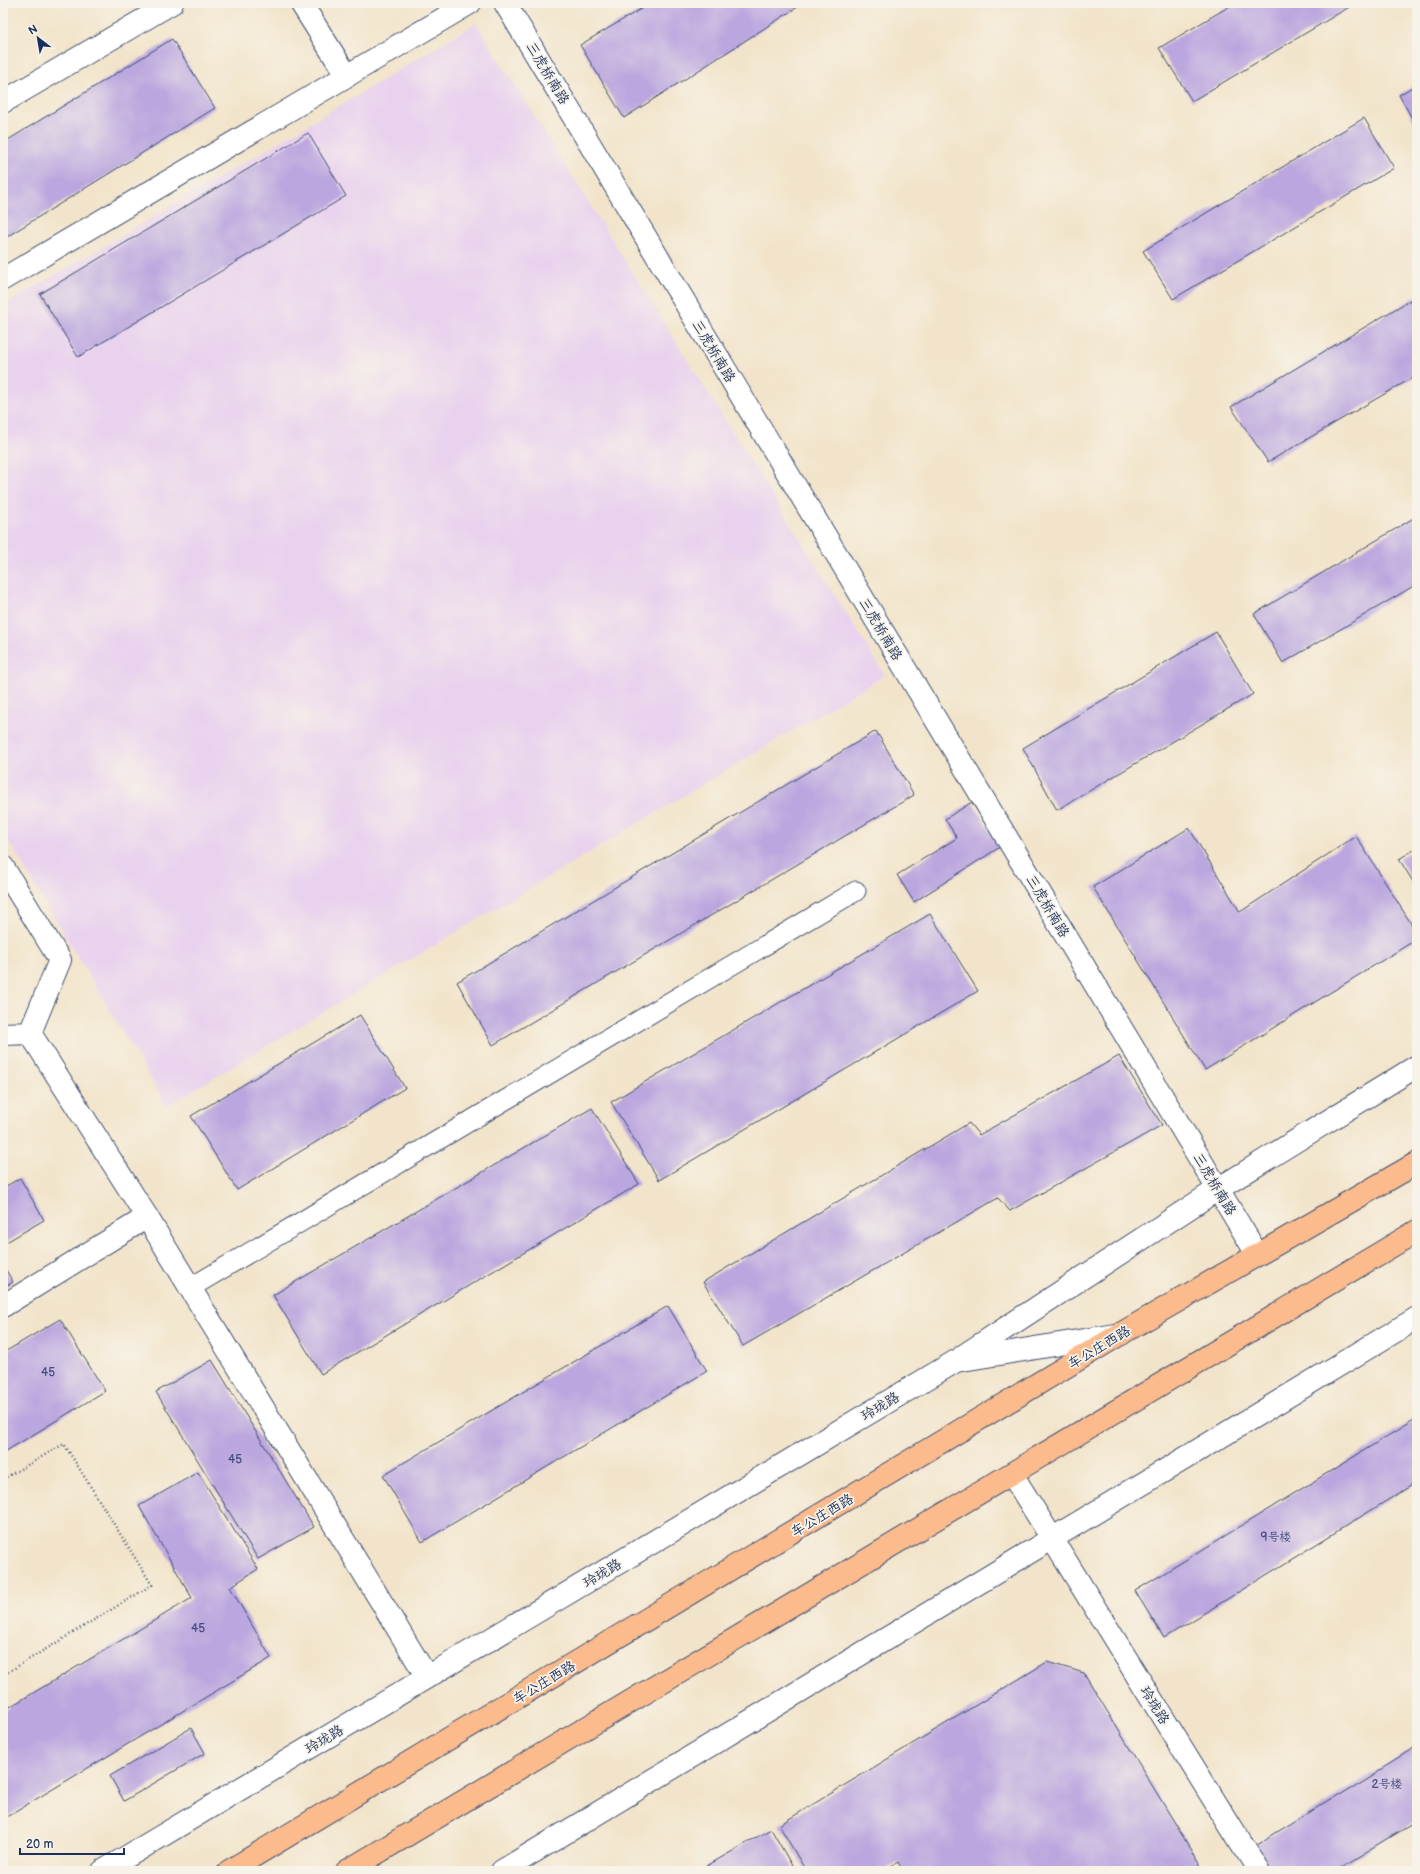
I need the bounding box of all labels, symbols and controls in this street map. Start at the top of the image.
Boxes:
north arrow [18,18,58,58]
text: N [26,22,40,38]
street label: 三虎桥南路 [522,39,573,108]
street label: 三虎桥南路 [688,317,739,386]
street label: 三虎桥南路 [855,595,906,664]
street label: 三虎桥南路 [1022,872,1073,941]
street label: 三虎桥南路 [1189,1150,1240,1219]
street label: 车公庄西路 [1065,1322,1134,1373]
house number: 45 [41,1365,55,1380]
street label: 玲珑路 [858,1388,903,1425]
house number: 45 [228,1452,242,1467]
street label: 车公庄西路 [788,1490,857,1541]
house number: 9号楼 [1261,1530,1291,1545]
street label: 玲珑路 [580,1555,625,1592]
house number: 45 [191,1621,205,1636]
street label: 车公庄西路 [510,1657,579,1708]
street label: 玲珑路 [1136,1683,1173,1728]
street label: 玲珑路 [302,1721,347,1758]
house number: 2号楼 [1371,1777,1403,1792]
scale bar [20,1830,124,1856]
text: 20 m [26,1837,53,1852]

